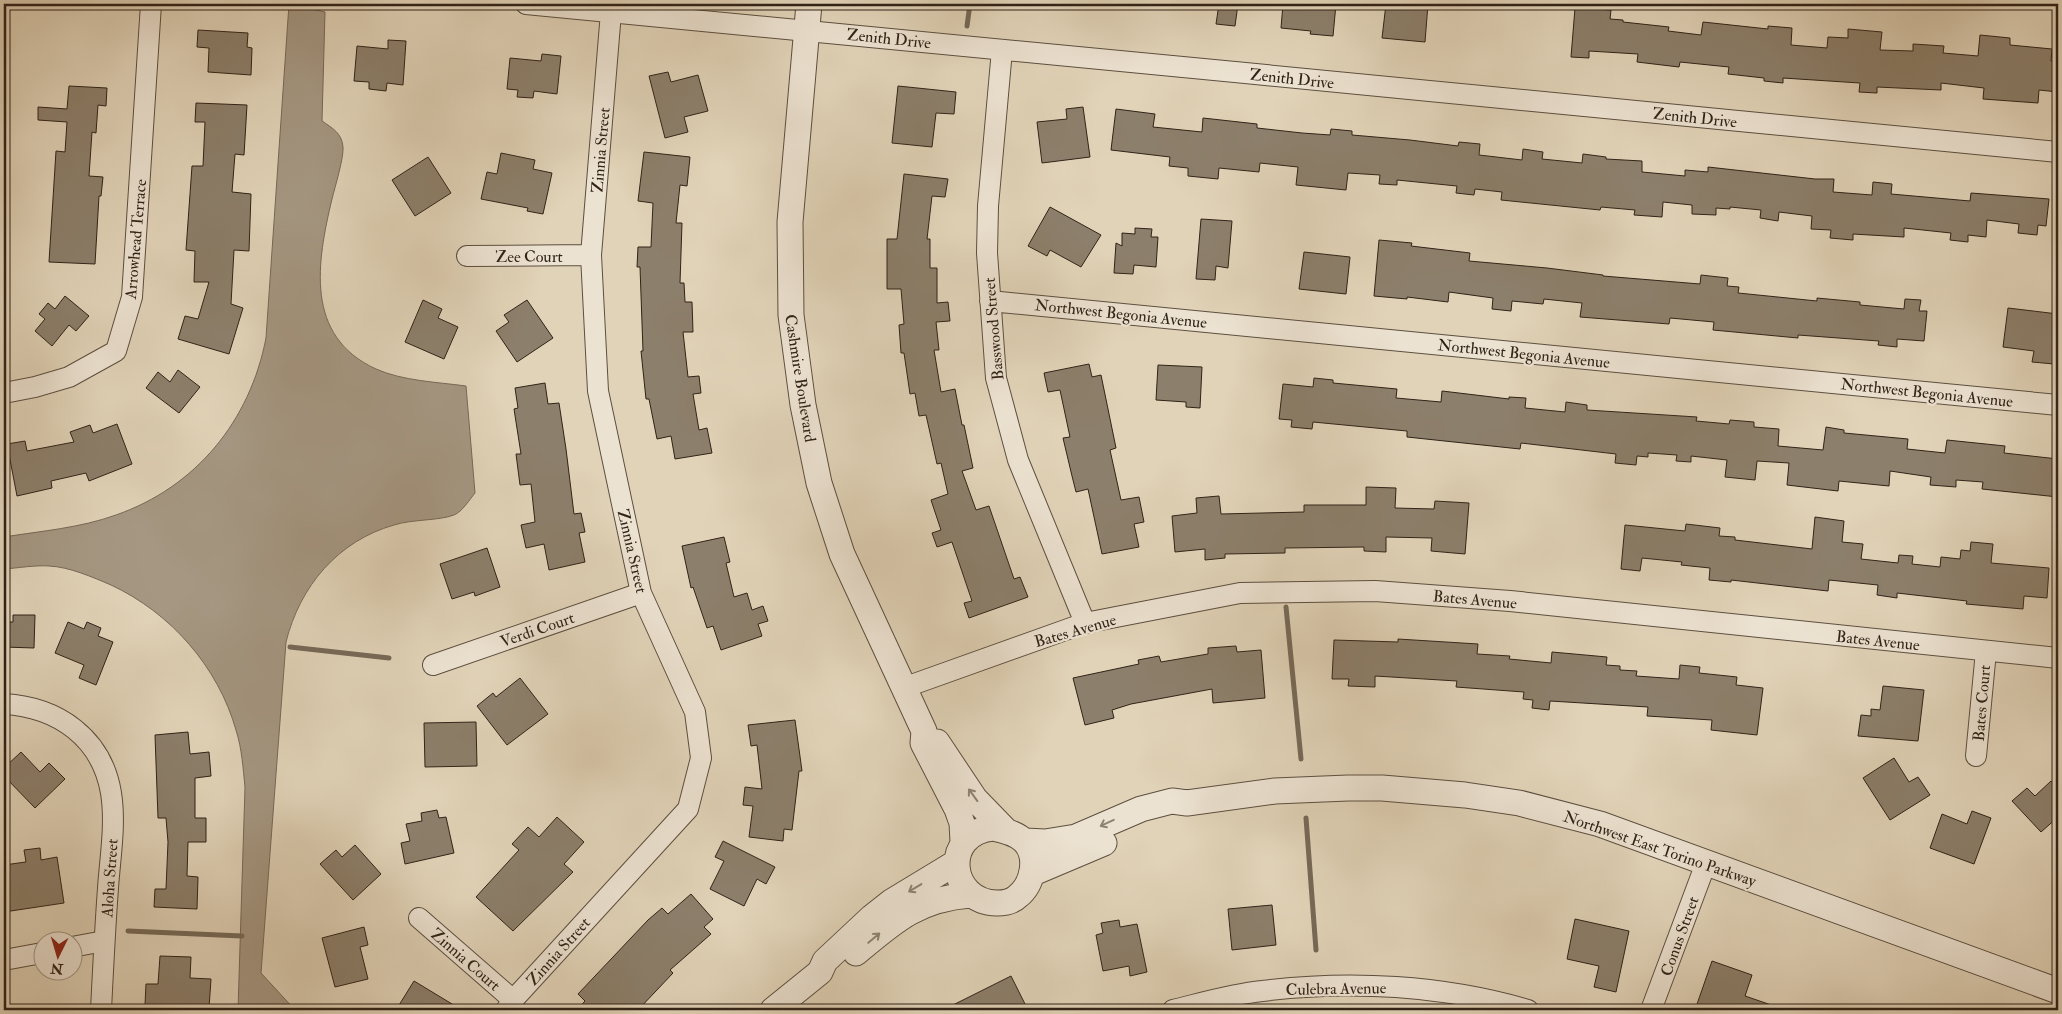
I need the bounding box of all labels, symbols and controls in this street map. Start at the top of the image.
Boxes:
street label: Zenith Drive [846,25,932,53]
street label: Zenith Drive [1249,65,1335,93]
street label: Zenith Drive [1652,104,1738,132]
street label: Zinnia Street [587,107,615,194]
street label: Arrowhead Terrace [121,178,151,301]
street label: Zee Court [495,247,563,267]
street label: Basswood Street [980,277,1008,381]
street label: Northwest Begonia Avenue [1034,295,1208,333]
street label: Cashmire Boulevard [780,313,820,444]
street label: Northwest Begonia Avenue [1437,335,1611,373]
street label: Northwest Begonia Avenue [1840,374,2014,412]
street label: Zinnia Street [613,507,651,595]
street label: Bates Avenue [1432,586,1518,614]
street label: Verdi Court [498,608,577,652]
street label: Bates Avenue [1032,610,1119,652]
street label: Bates Avenue [1835,627,1921,655]
street label: Bates Court [1969,664,1995,742]
one-way arrow [968,788,978,802]
street label: Northwest East Torino Parkway [1561,806,1760,892]
one-way arrow [1100,819,1115,829]
street label: Aloha Street [97,838,123,919]
one-way arrow [909,883,923,893]
street label: Conus Street [1656,894,1704,979]
street label: Zinnia Street [523,913,595,990]
street label: Zinnia Court [426,924,504,995]
north arrow [32,932,82,982]
one-way arrow [867,932,880,943]
text: N [49,959,65,978]
street label: Culebra Avenue [1286,978,1387,1000]

